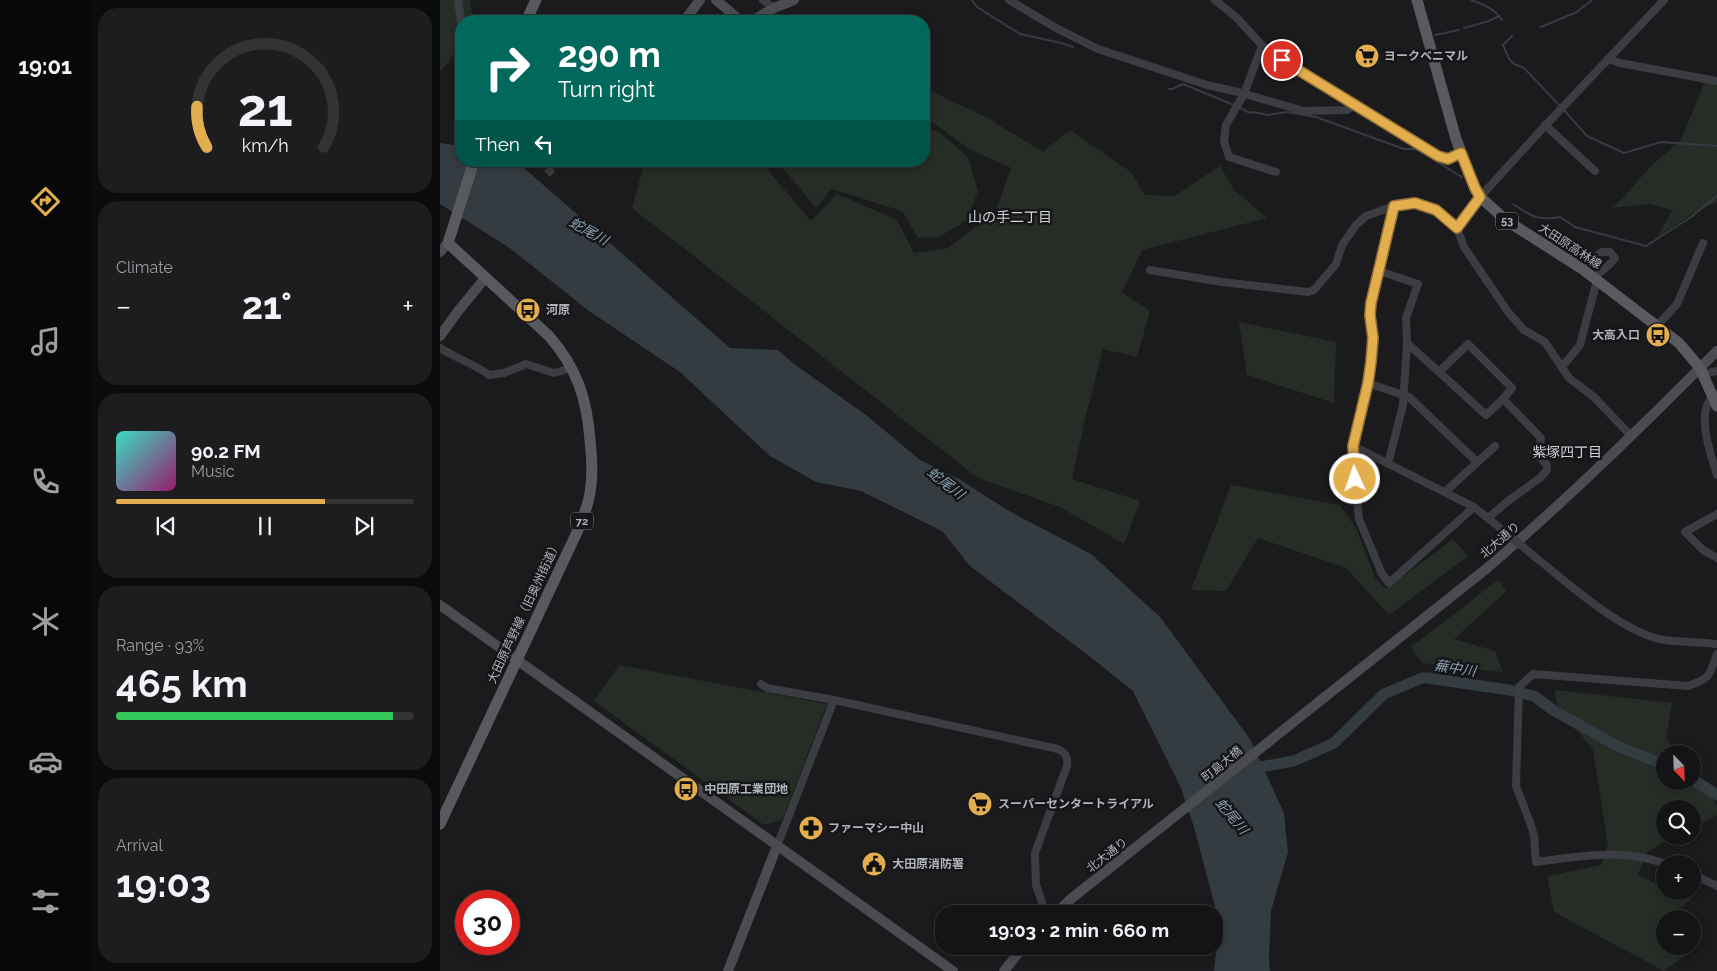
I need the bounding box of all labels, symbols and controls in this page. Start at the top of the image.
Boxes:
text: 290 m [558,34,661,75]
icon: right [475,35,540,100]
pin [1261,39,1303,81]
supermarket icon: ヨークベニマル [1354,43,1380,69]
icon: arrive [1268,46,1296,74]
place label: ヨークベニマル [1384,49,1468,63]
text: 19:01 [18,53,72,79]
text: Turn right [558,76,655,102]
text: 21 [237,77,293,138]
icon: left [530,130,558,158]
text: Then [475,133,520,155]
text: km/h [241,135,289,156]
icon: directions [28,184,63,219]
district label: 山の手二丁目 [968,209,1052,225]
road number: 53 [1496,212,1518,230]
water label: 蛇尾川 [567,214,613,249]
street label: 大田原高林線 [1536,221,1604,271]
text: Climate [116,258,173,277]
text: 21° [242,283,292,328]
text: − [116,290,131,323]
text: + [402,290,414,323]
bus stop icon: 河原 [515,297,541,323]
place label: 河原 [546,303,570,317]
bus stop icon: 大高入口 [1645,322,1671,348]
icon: music [28,324,63,359]
place label: 大高入口 [1592,328,1640,342]
text: 90.2 FM [191,440,261,462]
district label: 紫塚四丁目 [1532,444,1602,460]
position arrow [1328,452,1380,504]
text: Music [191,462,235,481]
icon: phone [28,464,63,499]
water label: 蛇尾川 [925,464,969,503]
icon: previous [152,512,180,540]
icon: pause [251,512,279,540]
icon: next [350,512,378,540]
road number: 72 [571,512,593,530]
street label: 北大通り [1477,519,1523,561]
street label: 大田原芦野線（旧奥州街道） [485,538,563,686]
icon: climate [28,604,63,639]
text: Range · 93% [116,636,204,655]
water label: 蕪中川 [1433,657,1479,679]
text: 465 km [116,661,248,706]
street label: 町島大橋 [1199,743,1245,785]
icon: car [28,744,63,779]
north arrow [1656,745,1701,790]
map controls [1656,745,1701,955]
bus stop icon: 中田原工業団地 [673,776,699,802]
place label: 中田原工業団地 [704,782,788,796]
supermarket icon: スーパーセンタートライアル [967,791,993,817]
water label: 蛇尾川 [1212,795,1253,839]
place label: スーパーセンタートライアル [998,797,1154,811]
button: search [1656,800,1701,845]
pharmacy icon: ファーマシー中山 [798,815,824,841]
place label: ファーマシー中山 [828,821,924,835]
street label: 北大通り [1084,835,1130,875]
text: Arrival [116,836,163,855]
public building icon: 大田原消防署 [861,851,887,877]
button: + [1656,855,1701,900]
place label: 大田原消防署 [892,857,964,871]
text: 19:03 [116,861,211,906]
icon: filters [28,884,63,919]
speed limit sign: 30 [455,890,520,955]
button: − [1656,910,1701,955]
text: 19:03 · 2 min · 660 m [989,919,1169,941]

